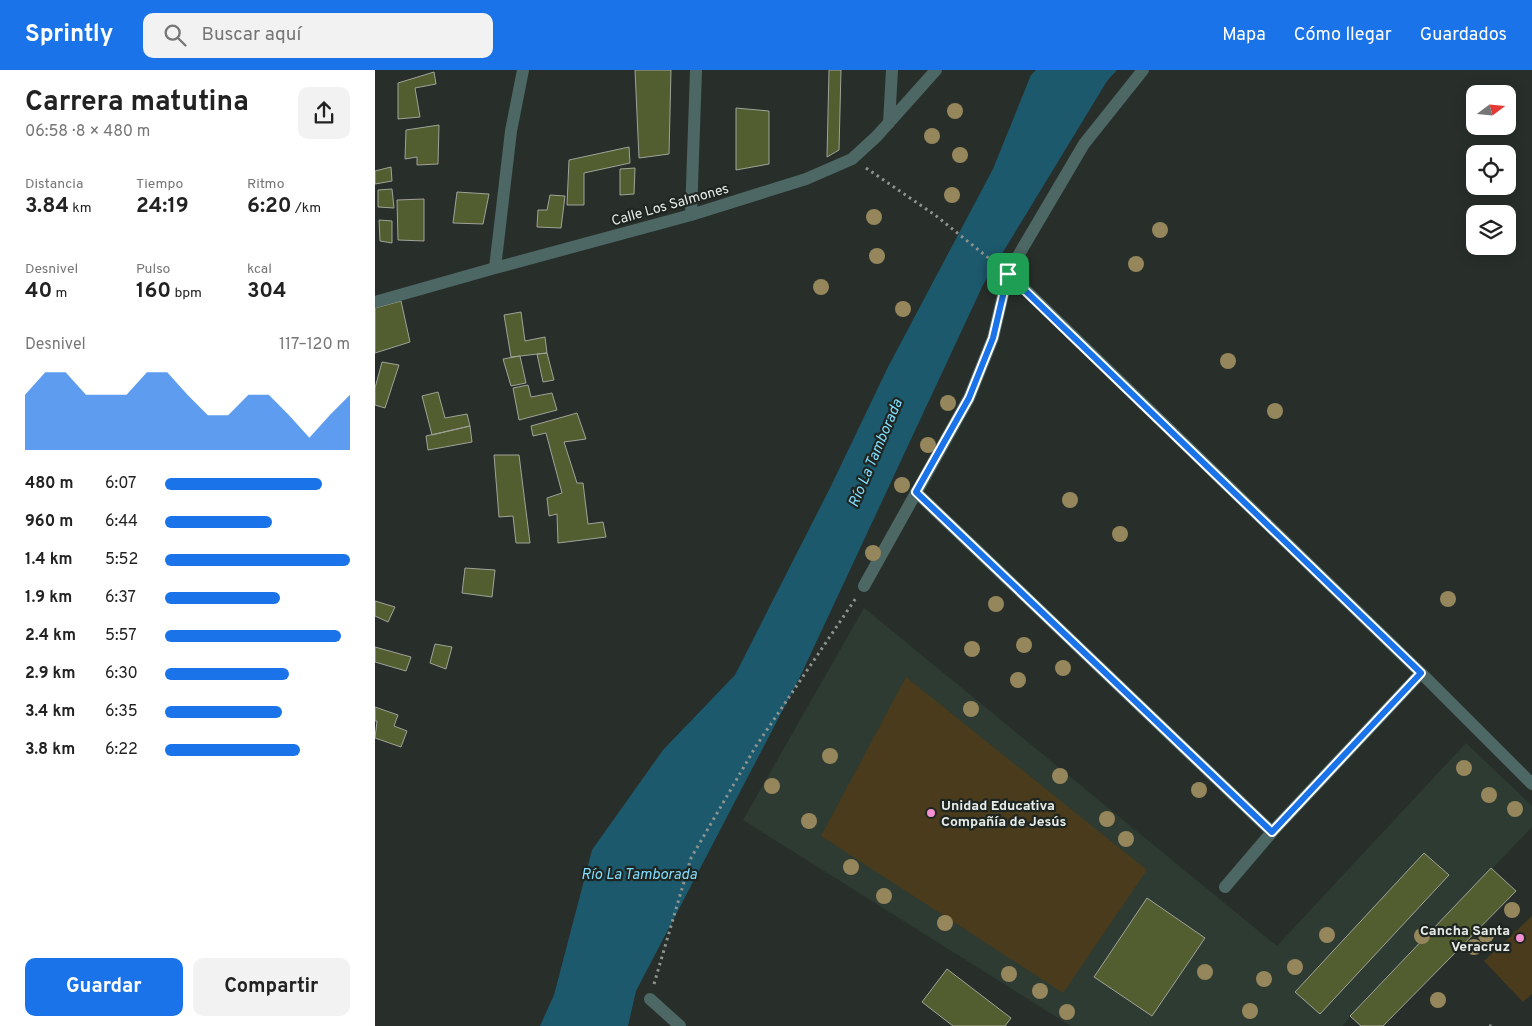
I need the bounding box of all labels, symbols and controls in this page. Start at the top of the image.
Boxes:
search box [143,13,493,58]
text: Sprintly [25,20,113,50]
icon: search [161,21,189,49]
text: Buscar aquí [201,23,301,47]
text: Mapa [1222,24,1266,47]
text: Cómo llegar [1294,24,1392,47]
text: Guardados [1420,24,1507,47]
text: Carrera matutina [25,85,249,121]
north arrow [1466,85,1516,135]
map controls [1466,85,1516,255]
button: share [298,87,350,139]
text: 06:58 · 8 × 480 m [25,122,150,142]
button: locate [1466,145,1516,195]
text: Distancia [25,176,83,193]
text: Tiempo [136,176,183,193]
text: Ritmo [247,176,284,193]
street label: Calle Los Salmones [610,181,731,230]
text: 3.84 [25,193,69,220]
text: 24:19 [136,193,189,220]
text: 6:20 [247,193,292,220]
text: km [69,200,92,217]
text: /km [292,200,321,217]
button: layers [1466,205,1516,255]
pin [987,253,1029,295]
icon: arrive [994,260,1022,288]
text: Desnivel [25,261,78,278]
text: Pulso [136,261,170,278]
text: kcal [247,261,272,278]
text: 40 [25,278,52,305]
text: 160 [136,278,171,305]
text: 304 [247,278,287,305]
text: m [52,285,67,302]
text: bpm [171,285,202,302]
text: Desnivel [25,335,86,355]
text: 117–120 m [279,335,350,355]
water label: Río La Tamborada [845,396,908,511]
text: 480 m [25,474,74,494]
text: 6:07 [105,474,136,494]
text: 960 m [25,512,73,532]
text: 6:44 [105,512,138,532]
text: 1.4 km [25,550,73,570]
text: 5:52 [105,550,138,570]
text: 1.9 km [25,588,72,608]
text: 6:37 [105,588,136,608]
text: 2.4 km [25,626,76,646]
text: 5:57 [105,626,137,646]
text: 2.9 km [25,664,76,684]
text: 6:30 [105,664,138,684]
text: 3.4 km [25,702,75,722]
text: 6:35 [105,702,138,722]
text: 3.8 km [25,740,75,760]
text: 6:22 [105,740,138,760]
place label: Unidad Educativa Compañía de Jesús [941,798,1067,831]
marker: Unidad Educativa Compañía de Jesús [925,807,937,819]
water label: Río La Tamborada [581,866,697,885]
place label: Cancha Santa Veracruz [1420,923,1510,956]
marker: Cancha Santa Veracruz [1514,932,1526,944]
button: Guardar [25,958,183,1016]
button: Compartir [193,958,350,1016]

